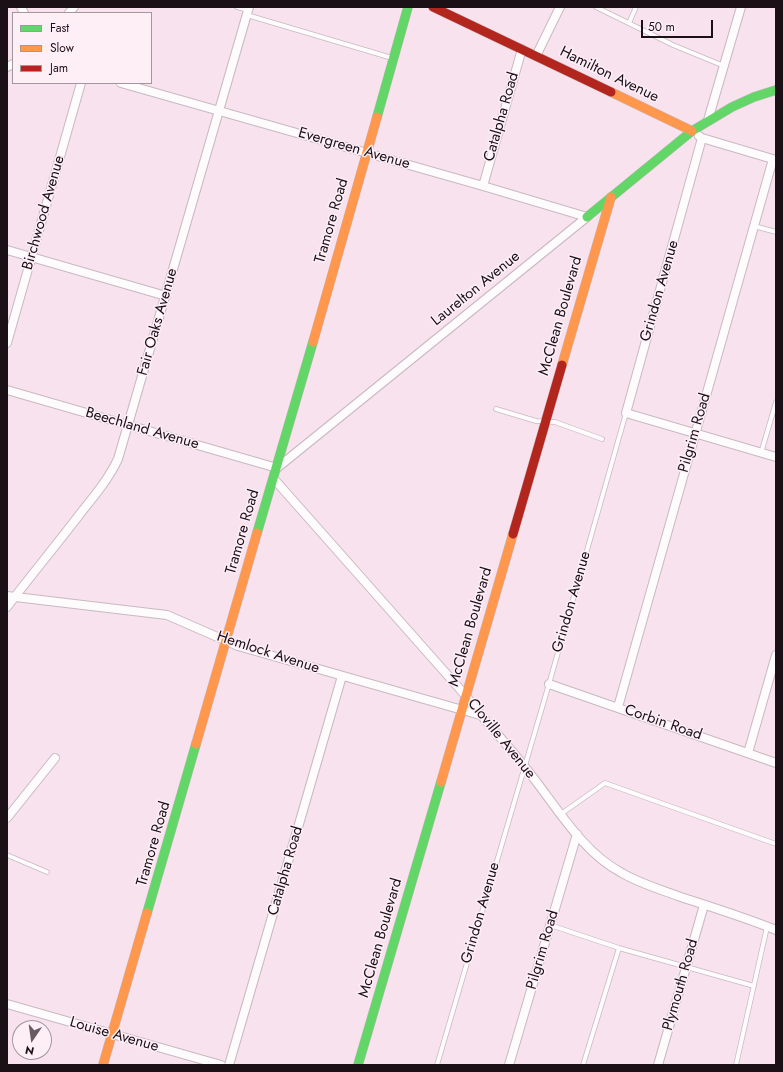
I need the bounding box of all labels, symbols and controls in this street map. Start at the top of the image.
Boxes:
legend [12,12,152,84]
scale bar [643,12,715,38]
text: 50 m [648,18,675,36]
text: Fast [50,19,69,37]
text: Slow [50,39,74,57]
street label: Hamilton Avenue [557,43,661,107]
text: Jam [50,59,68,77]
street label: Catalpha Road [481,70,523,164]
street label: Evergreen Avenue [296,124,412,174]
street label: Birchwood Avenue [19,154,69,272]
street label: Tramore Road [311,176,353,266]
street label: Grindon Avenue [637,238,683,344]
street label: Laurelton Avenue [428,248,524,330]
street label: McClean Boulevard [535,254,587,378]
street label: Fair Oaks Avenue [134,266,182,378]
street label: Pilgrim Road [675,391,715,475]
street label: Beechland Avenue [83,404,201,454]
street label: Tramore Road [222,487,264,577]
street label: Grindon Avenue [549,549,595,655]
street label: McClean Boulevard [445,565,497,689]
street label: Hemlock Avenue [214,628,322,678]
street label: Cloville Avenue [463,695,539,783]
street label: Corbin Road [622,701,704,745]
street label: Tramore Road [133,799,175,889]
street label: Catalpha Road [265,824,307,918]
street label: Grindon Avenue [458,860,504,966]
street label: McClean Boulevard [355,876,407,1000]
street label: Pilgrim Road [523,908,563,992]
street label: Plymouth Road [659,937,703,1033]
street label: Louise Avenue [67,1014,161,1056]
north arrow [12,1020,52,1060]
text: N [23,1042,36,1059]

